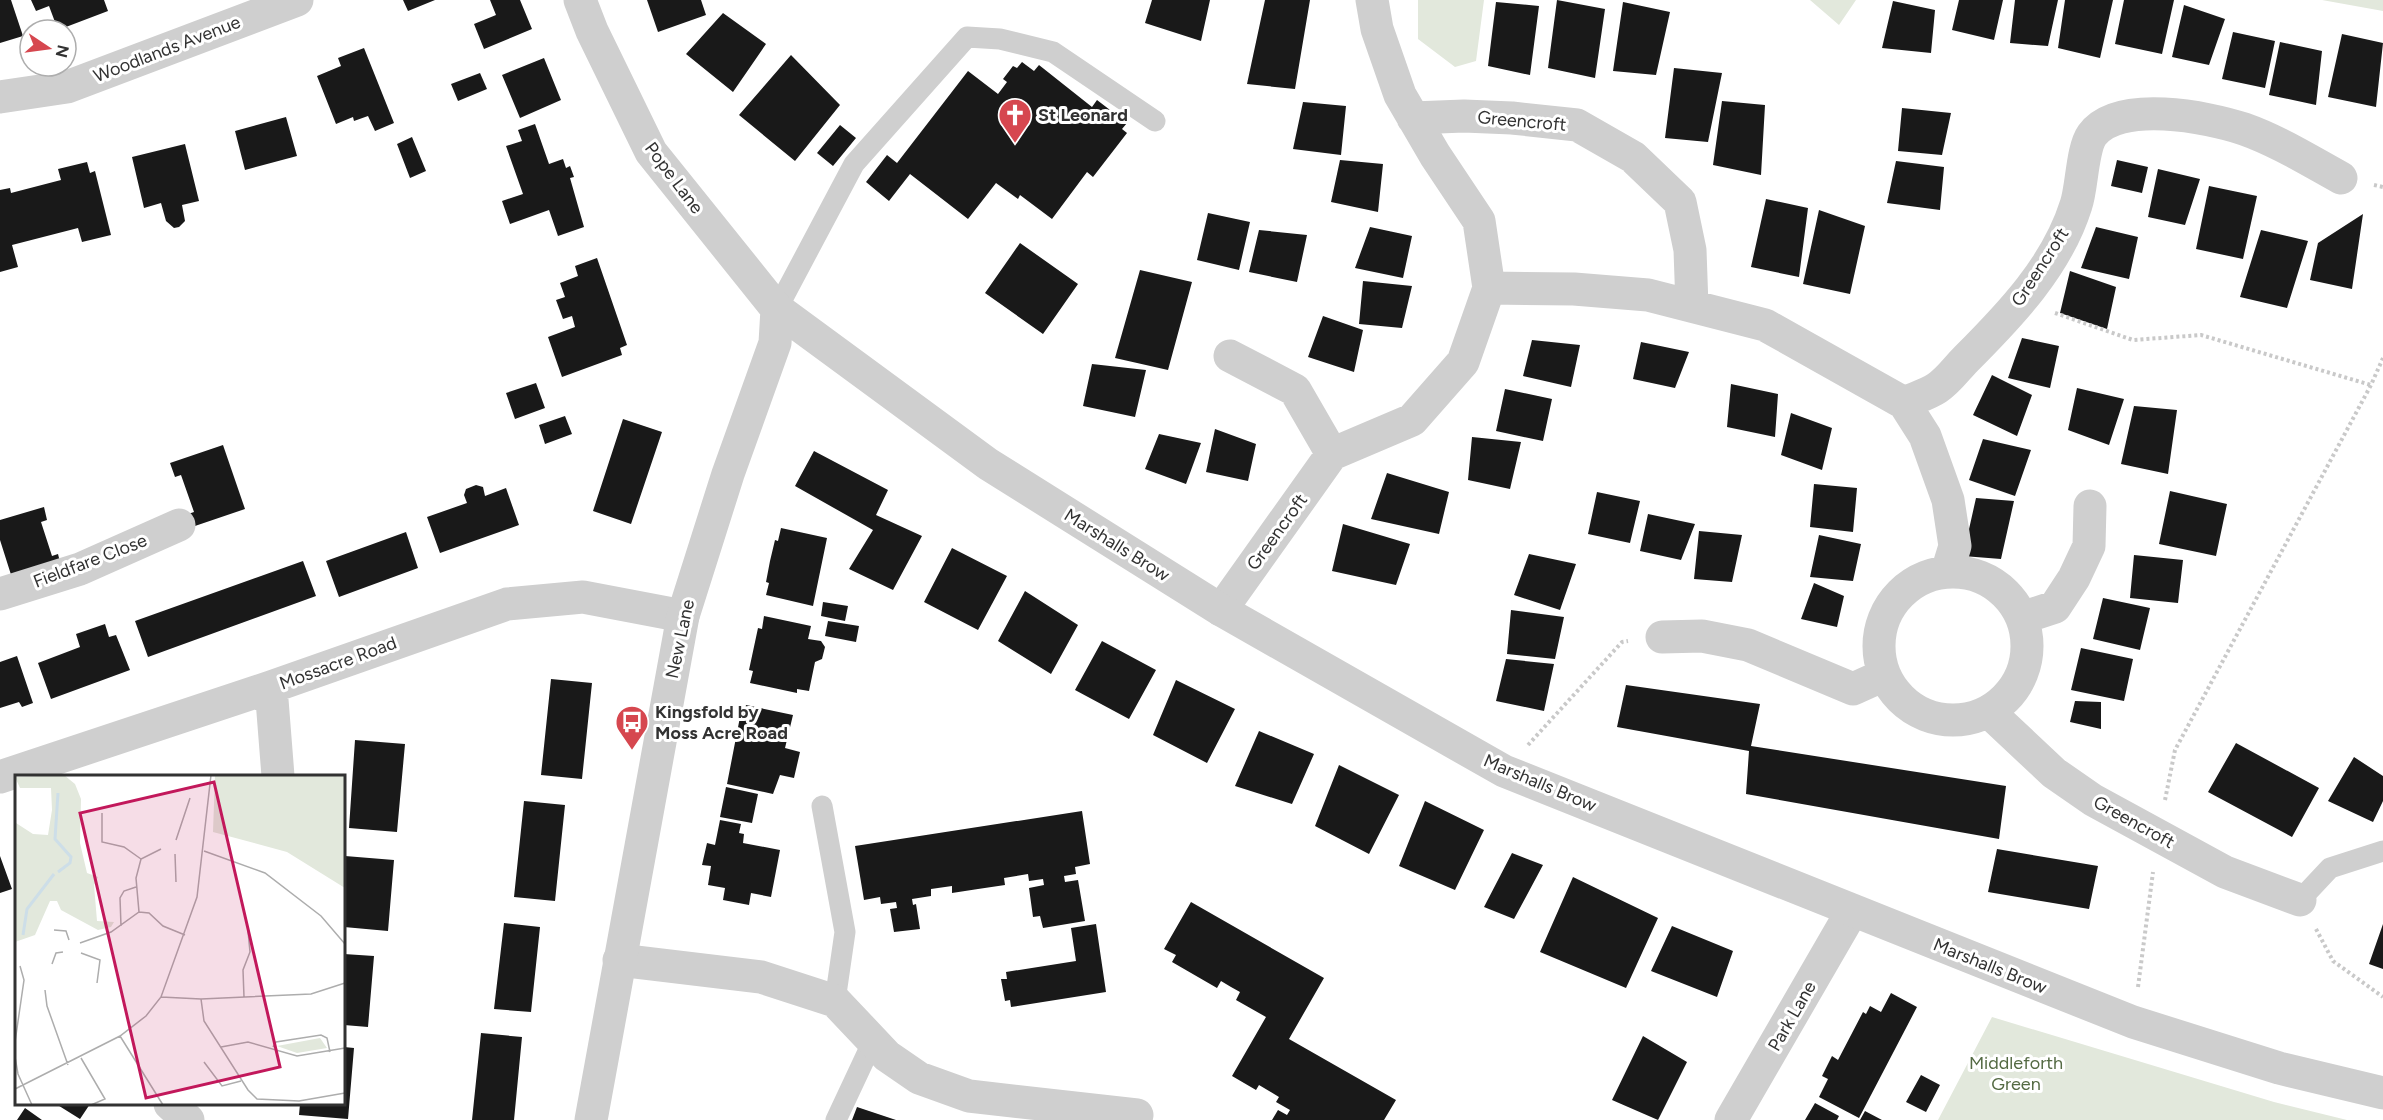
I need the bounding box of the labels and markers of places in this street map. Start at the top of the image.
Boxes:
church icon: St Leonard [997,97,1033,144]
place label: St Leonard [1038,104,1128,126]
place label: Kingsfold by Moss Acre Road [655,701,788,744]
bus stop icon: Kingsfold by Moss Acre Road [614,704,650,751]

